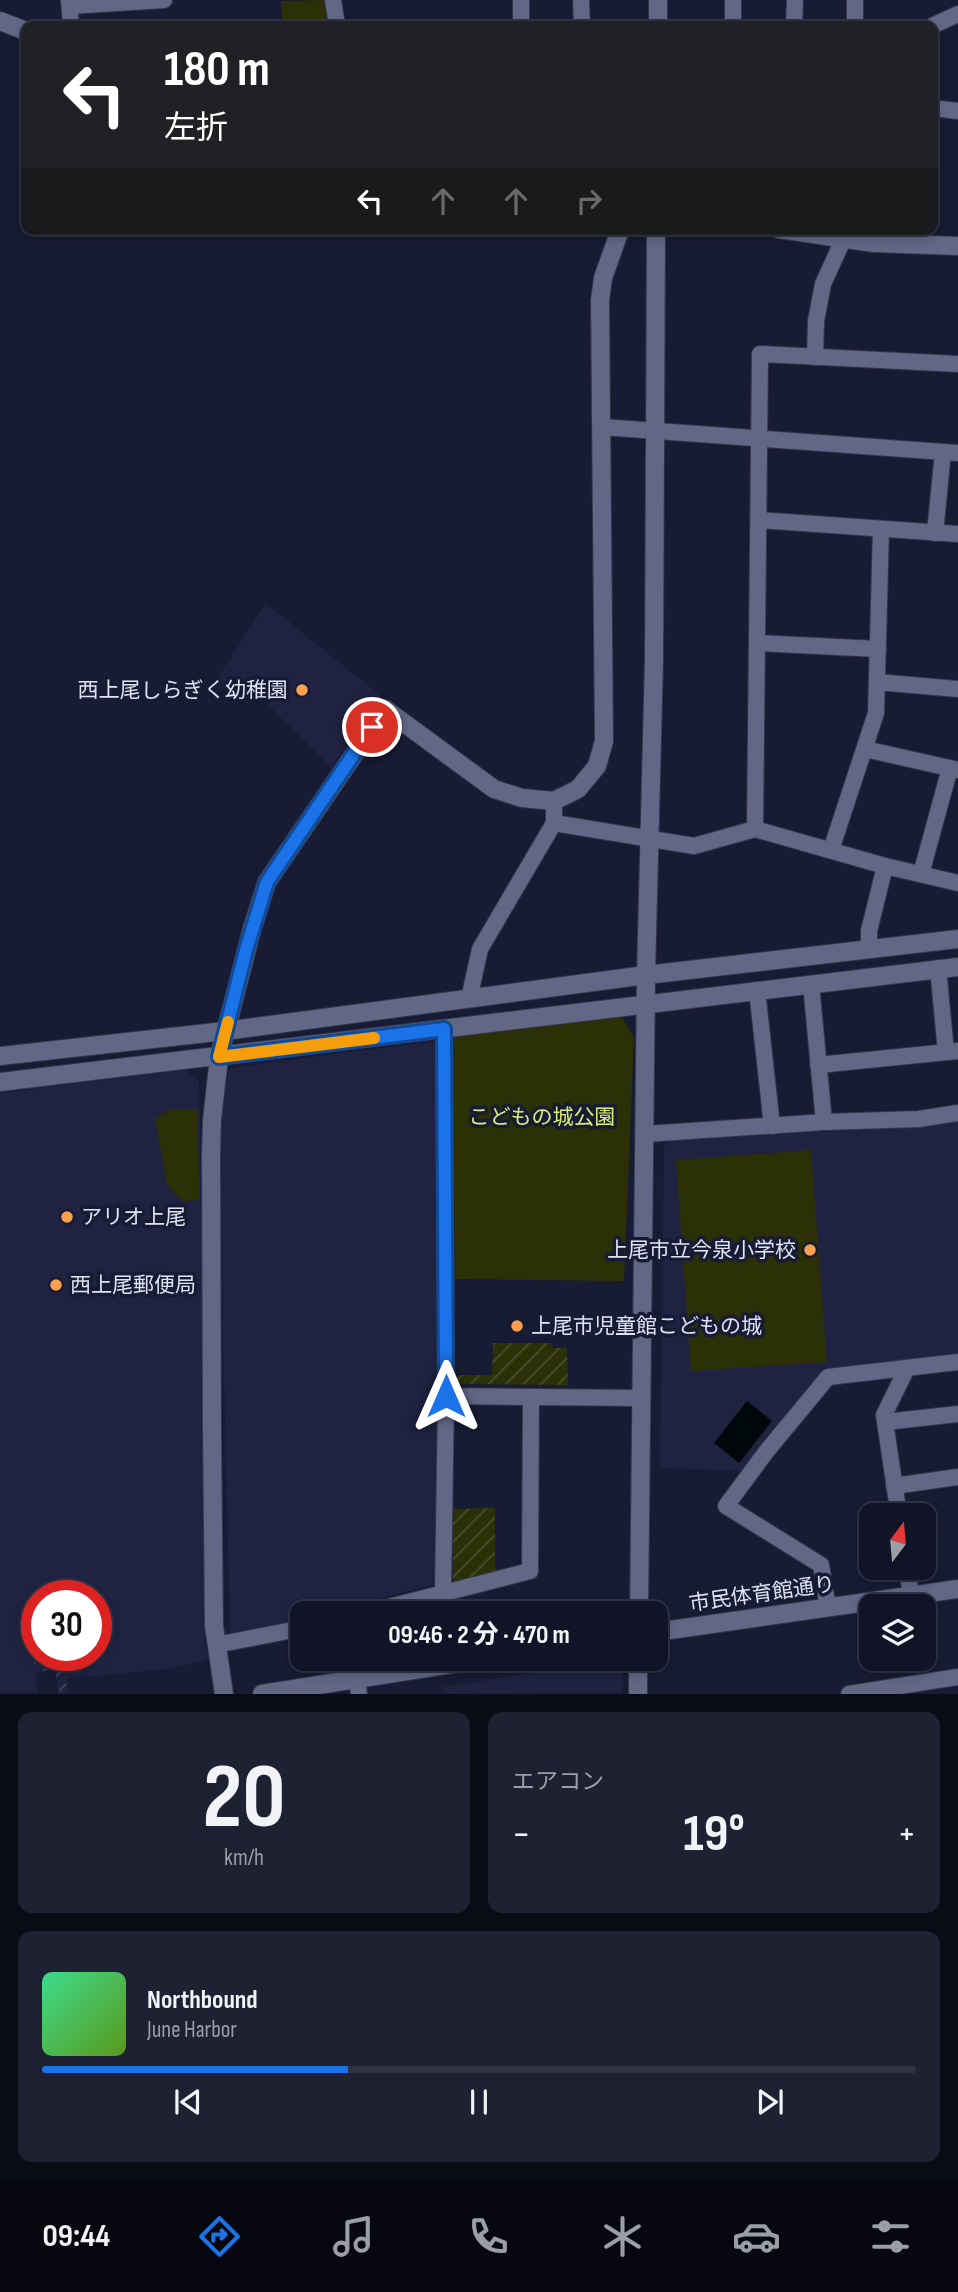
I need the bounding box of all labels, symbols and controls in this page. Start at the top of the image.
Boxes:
text: 180 m [164,41,270,100]
icon: left [49,49,140,140]
text: 左折 [164,109,228,148]
icon: left [351,182,389,220]
icon: ahead [424,182,462,220]
icon: ahead [497,182,535,220]
icon: right [570,182,608,220]
place label: 西上尾しらぎく幼稚園 [78,678,288,703]
marker: 西上尾しらぎく幼稚園 [294,682,310,698]
pin [342,697,402,757]
icon: arrive [353,708,391,746]
park label: こどもの城公園 [469,1105,616,1130]
place label: アリオ上尾 [81,1205,186,1230]
marker: アリオ上尾 [59,1209,75,1225]
place label: 上尾市立今泉小学校 [607,1238,796,1263]
marker: 上尾市立今泉小学校 [802,1242,818,1258]
place label: 西上尾郵便局 [70,1273,196,1298]
marker: 西上尾郵便局 [48,1277,64,1293]
place label: 上尾市児童館こどもの城 [531,1314,762,1339]
marker: 上尾市児童館こどもの城 [509,1318,525,1334]
position arrow [409,1359,483,1433]
north arrow [859,1503,936,1580]
map controls [859,1503,936,1671]
street label: 市民体育館通り [687,1571,837,1617]
speed limit sign: 30 [21,1580,112,1671]
button: layers [859,1594,936,1671]
text: 09:46 · 2 分 · 470 m [388,1620,570,1651]
text: 20 [202,1744,286,1853]
text: エアコン [512,1768,604,1796]
text: 19° [683,1803,745,1866]
text: − [512,1812,531,1857]
text: + [897,1812,916,1857]
text: km/h [224,1844,264,1872]
text: Northbound [147,1985,258,2016]
text: June Harbor [147,2016,237,2044]
icon: previous [169,2083,207,2121]
icon: pause [460,2083,498,2121]
icon: next [751,2083,789,2121]
icon: directions [195,2212,244,2261]
icon: music [329,2212,378,2261]
icon: phone [464,2212,513,2261]
icon: climate [598,2212,647,2261]
icon: car [732,2212,781,2261]
icon: filters [866,2212,915,2261]
text: 09:44 [43,2217,110,2256]

